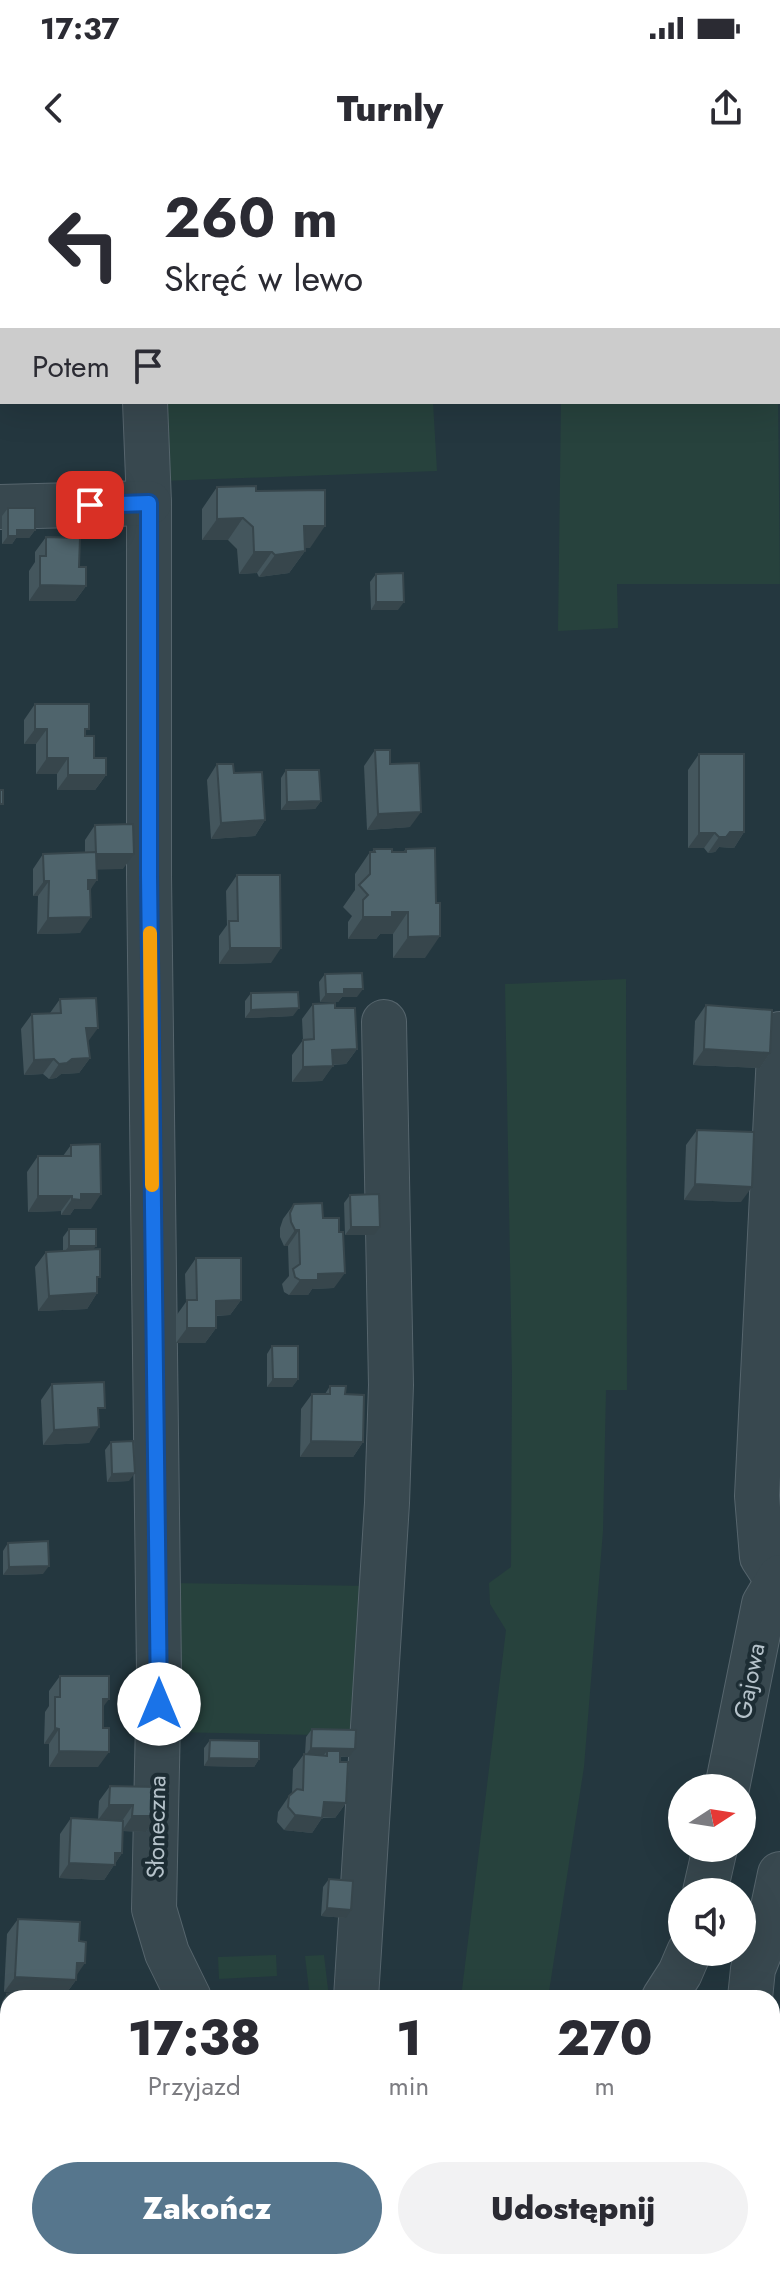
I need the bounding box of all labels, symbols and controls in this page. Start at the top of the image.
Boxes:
text: 17:37 [40,7,119,50]
text: Turnly [337,82,443,134]
icon: back [32,86,76,130]
icon: share [704,86,748,130]
text: 260 m [164,177,338,258]
icon: left [32,192,136,296]
text: Skręć w lewo [164,252,363,304]
icon: arrive [126,344,170,388]
text: Potem [32,345,110,388]
pin [56,471,124,539]
icon: arrive [68,483,112,527]
street label: Gajowa [724,1640,774,1722]
position arrow [117,1662,201,1746]
north arrow [668,1774,756,1862]
map controls [668,1774,756,1966]
street label: Słoneczna [138,1775,174,1879]
button: sound [668,1878,756,1966]
text: 17:38 [128,2004,261,2073]
text: 1 [396,2004,422,2073]
text: 270 [557,2004,652,2073]
text: Przyjazd [148,2067,241,2105]
text: min [389,2067,429,2105]
text: m [594,2067,615,2105]
button: Zakończ [32,2162,382,2254]
button: Udostępnij [398,2162,748,2254]

